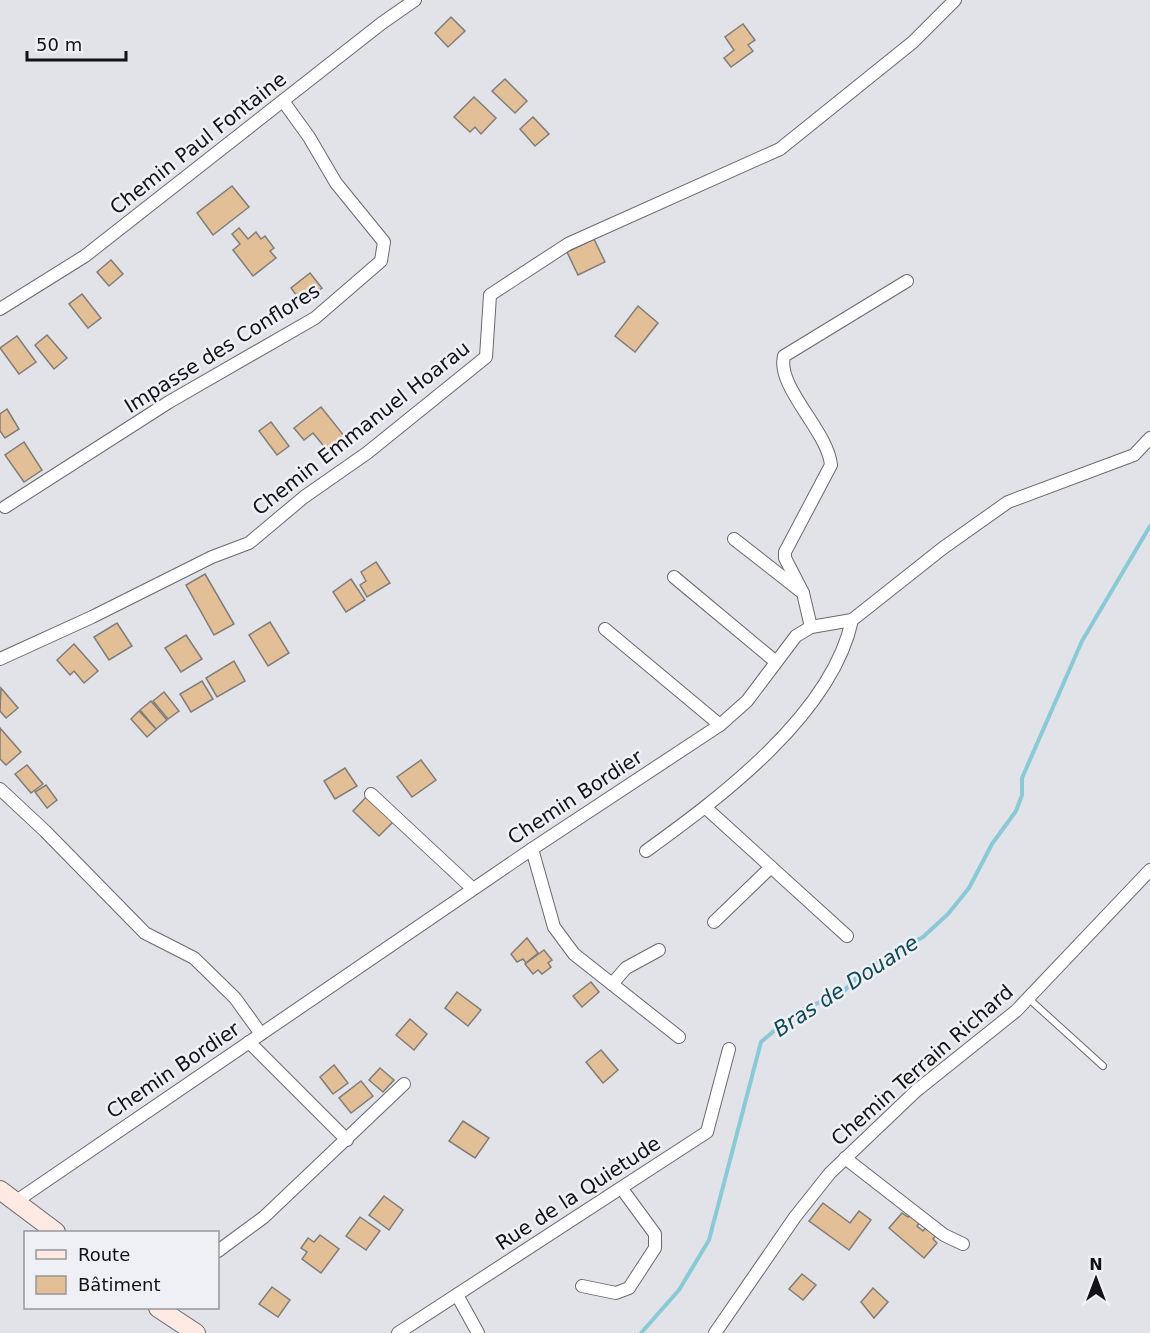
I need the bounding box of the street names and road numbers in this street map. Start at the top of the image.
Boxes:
street label: Chemin Paul Fontaine [105,67,291,219]
street label: Impasse des Conflores [120,278,324,418]
street label: Chemin Emmanuel Hoarau [248,336,474,520]
street label: Chemin Bordier [503,744,647,849]
street label: Chemin Terrain Richard [826,980,1018,1150]
street label: Chemin Bordier [102,1016,245,1123]
street label: Rue de la Quietude [491,1131,665,1255]

